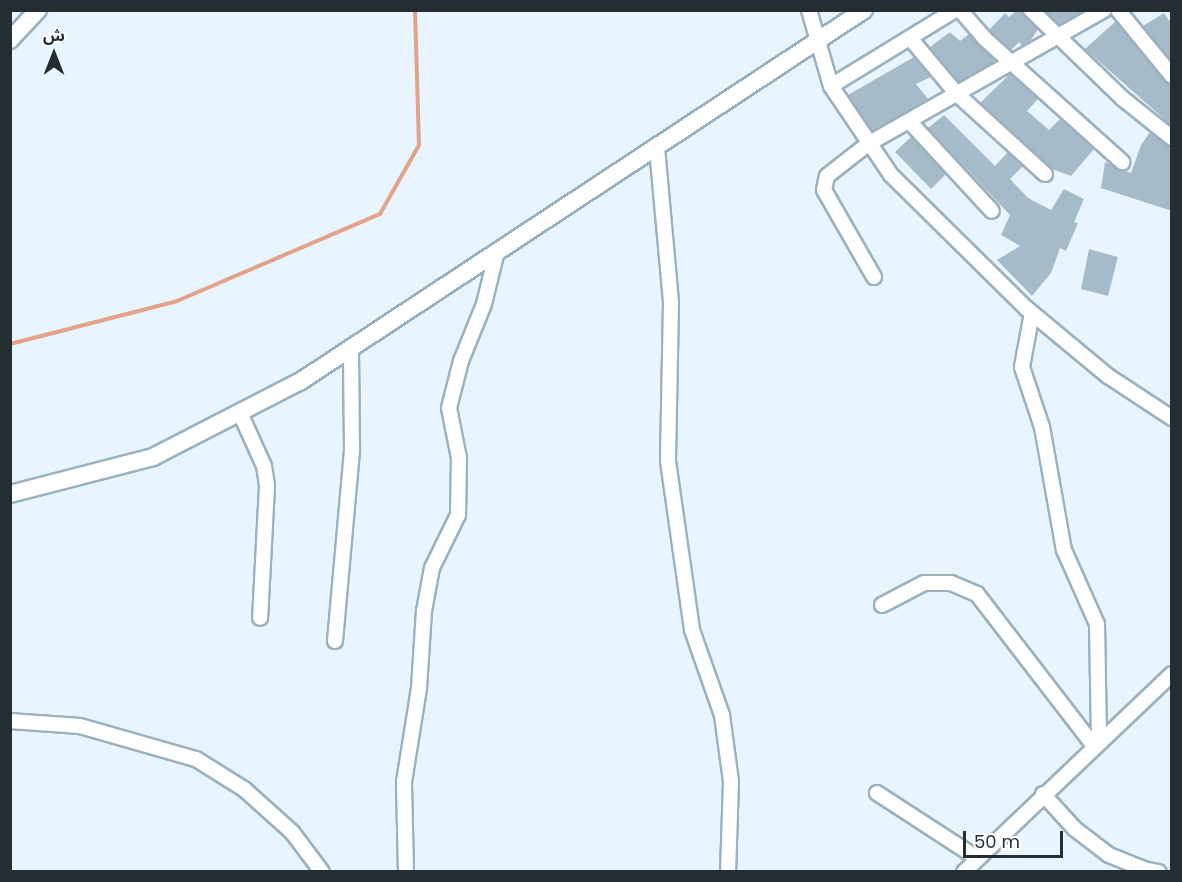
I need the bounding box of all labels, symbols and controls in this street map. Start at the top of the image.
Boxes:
north arrow [24,24,84,84]
text: ش [43,24,65,47]
scale bar [966,819,1066,857]
text: 50 m [974,829,1020,854]

